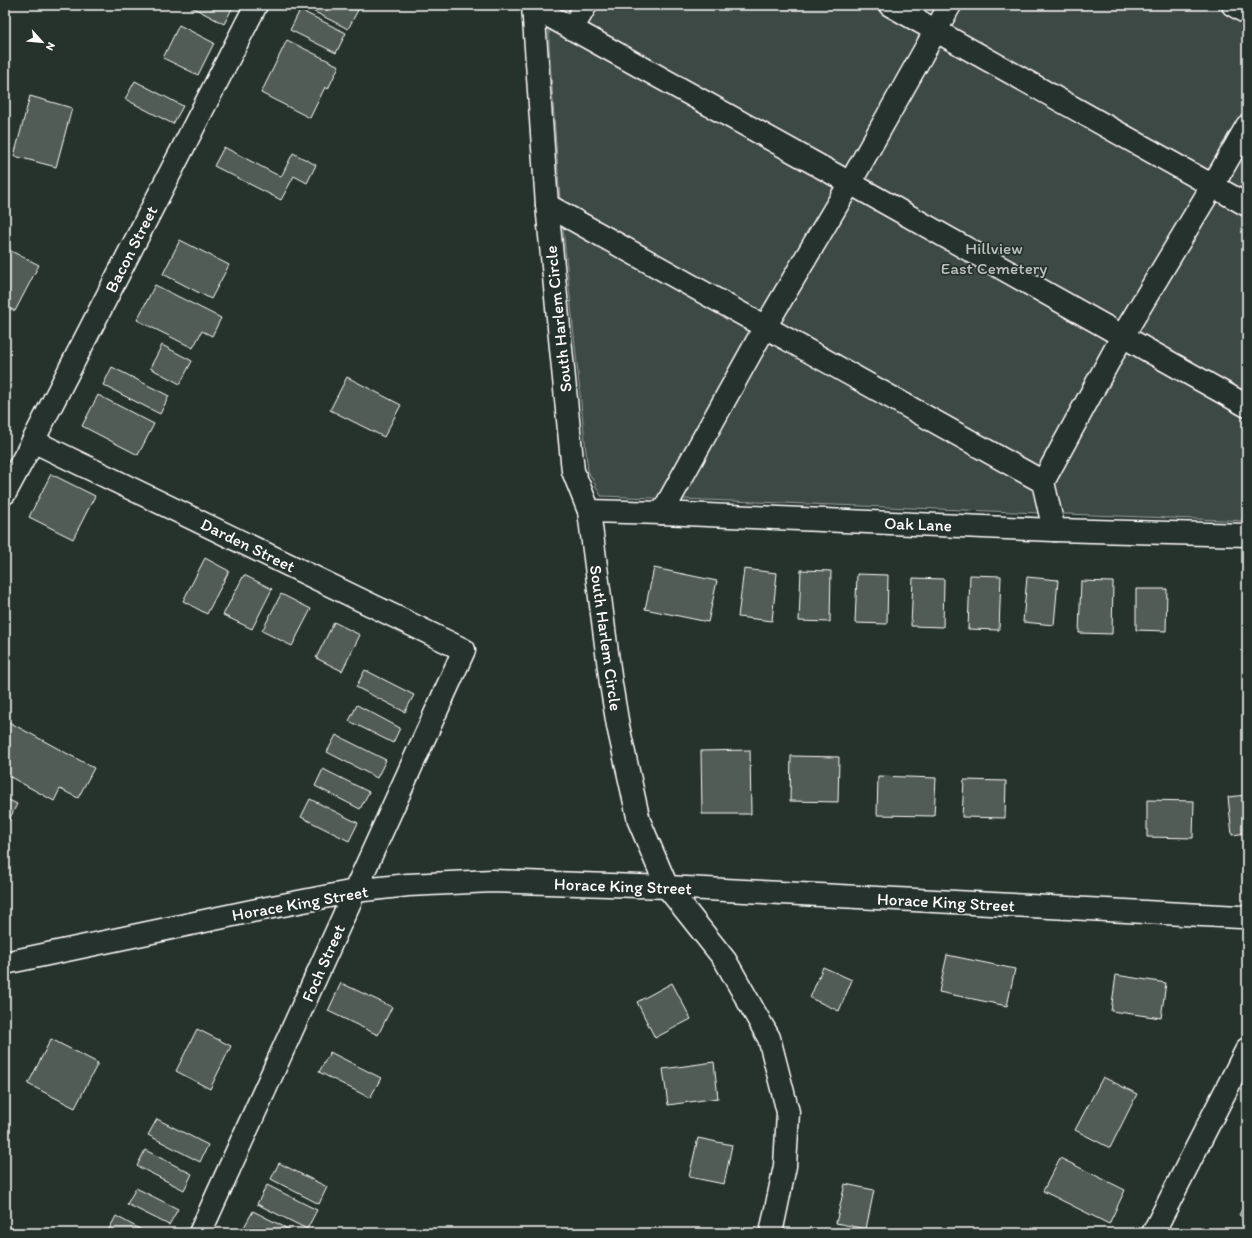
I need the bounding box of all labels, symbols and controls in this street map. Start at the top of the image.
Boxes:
north arrow [22,22,62,62]
text: N [43,40,58,53]
street label: Bacon Street [101,202,162,296]
park label: Hillview East Cemetery [941,238,1047,278]
street label: South Harlem Circle [540,245,576,393]
street label: Oak Lane [884,513,952,535]
street label: Darden Street [198,514,298,576]
street label: South Harlem Circle [586,564,626,712]
street label: Horace King Street [554,874,692,898]
street label: Horace King Street [230,881,370,925]
street label: Horace King Street [877,888,1015,916]
street label: Foch Street [297,921,349,1005]

